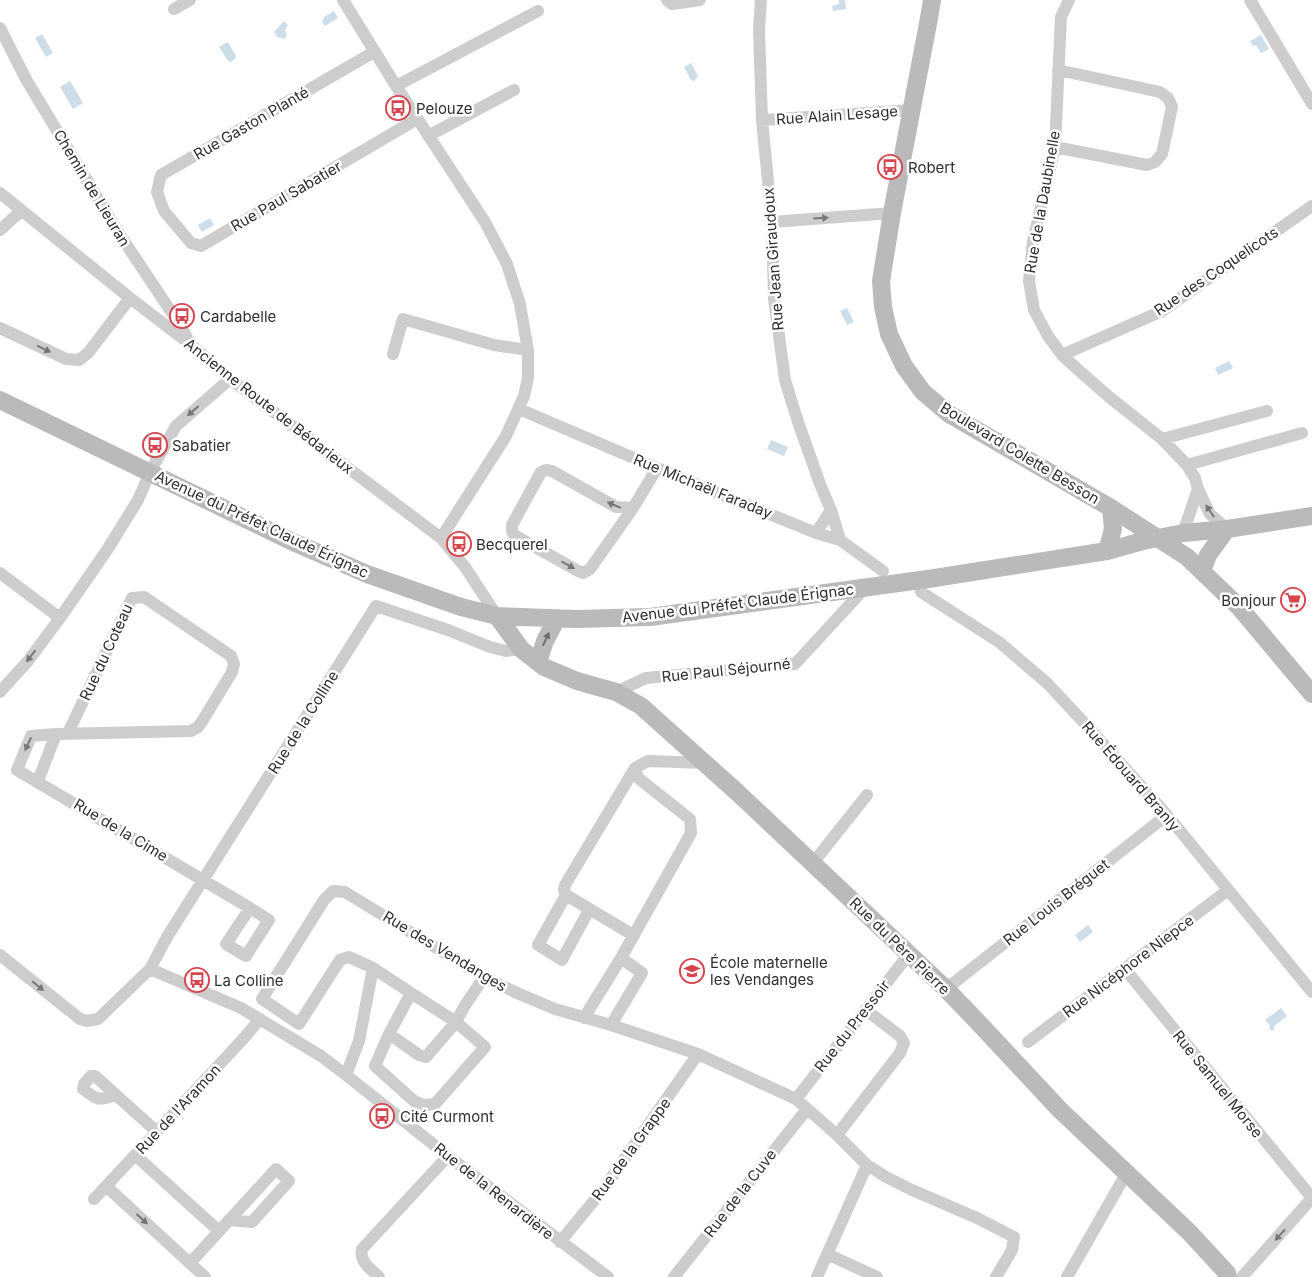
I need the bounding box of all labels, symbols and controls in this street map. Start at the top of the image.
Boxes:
street label: Rue Gaston Planté [190,82,312,164]
bus stop icon: Pelouze [385,95,411,121]
place label: Pelouze [416,99,473,118]
street label: Rue Alain Lesage [775,101,899,129]
street label: Chemin de Lieuran [50,126,134,250]
street label: Rue de la Daubinelle [1020,129,1064,275]
bus stop icon: Robert [877,154,903,180]
street label: Rue Paul Sabatier [227,156,345,235]
place label: Robert [908,158,955,177]
street label: Rue Jean Giraudoux [759,187,787,331]
one-way arrow [813,214,829,222]
street label: Rue des Coquelicots [1150,222,1282,320]
bus stop icon: Cardabelle [169,303,195,329]
place label: Cardabelle [200,307,276,326]
street label: Ancienne Route de Bédarieux [181,334,357,478]
one-way arrow [37,345,51,353]
street label: Boulevard Colette Besson [937,398,1103,508]
one-way arrow [187,405,199,416]
bus stop icon: Sabatier [142,432,168,458]
place label: Sabatier [172,436,231,455]
street label: Rue Michaël Faraday [631,449,776,523]
street label: Avenue du Préfet Claude Érignac [152,466,372,582]
one-way arrow [607,500,621,508]
one-way arrow [1205,504,1215,518]
bus stop icon: Becquerel [446,531,472,557]
place label: Becquerel [476,535,548,554]
one-way arrow [561,561,575,570]
street label: Avenue du Préfet Claude Érignac [621,579,855,627]
supermarket icon: Bonjour [1280,587,1306,613]
place label: Bonjour [1221,591,1276,610]
street label: Rue du Coteau [75,601,137,703]
one-way arrow [542,632,551,647]
one-way arrow [26,649,37,662]
street label: Rue Paul Séjourné [661,654,791,686]
street label: Rue de la Colline [264,667,342,777]
street label: Rue Édouard Branly [1078,717,1184,835]
one-way arrow [24,737,32,751]
street label: Rue de la Cime [71,794,171,866]
street label: Rue Louis Bréguet [999,855,1113,949]
street label: Rue du Père Pierre [846,893,954,999]
street label: Rue des Vendanges [380,907,510,996]
street label: Rue Nicéphore Niepce [1059,910,1197,1022]
place label: École maternelle les Vendanges [710,953,828,989]
school or university icon: École maternelle les Vendanges [679,958,705,984]
bus stop icon: La Colline [184,967,210,993]
place label: La Colline [214,971,284,990]
street label: Rue du Pressoir [810,976,894,1076]
one-way arrow [31,980,44,991]
street label: Rue Samuel Morse [1169,1026,1267,1142]
street label: Rue de l'Aramon [131,1060,225,1158]
street label: Rue de la Grappe [587,1094,675,1204]
bus stop icon: Cité Curmont [369,1103,395,1129]
place label: Cité Curmont [400,1107,494,1126]
street label: Rue de la Renardière [430,1138,558,1244]
street label: Rue de la Cuve [700,1145,780,1241]
one-way arrow [136,1213,148,1225]
one-way arrow [1274,1228,1285,1241]

